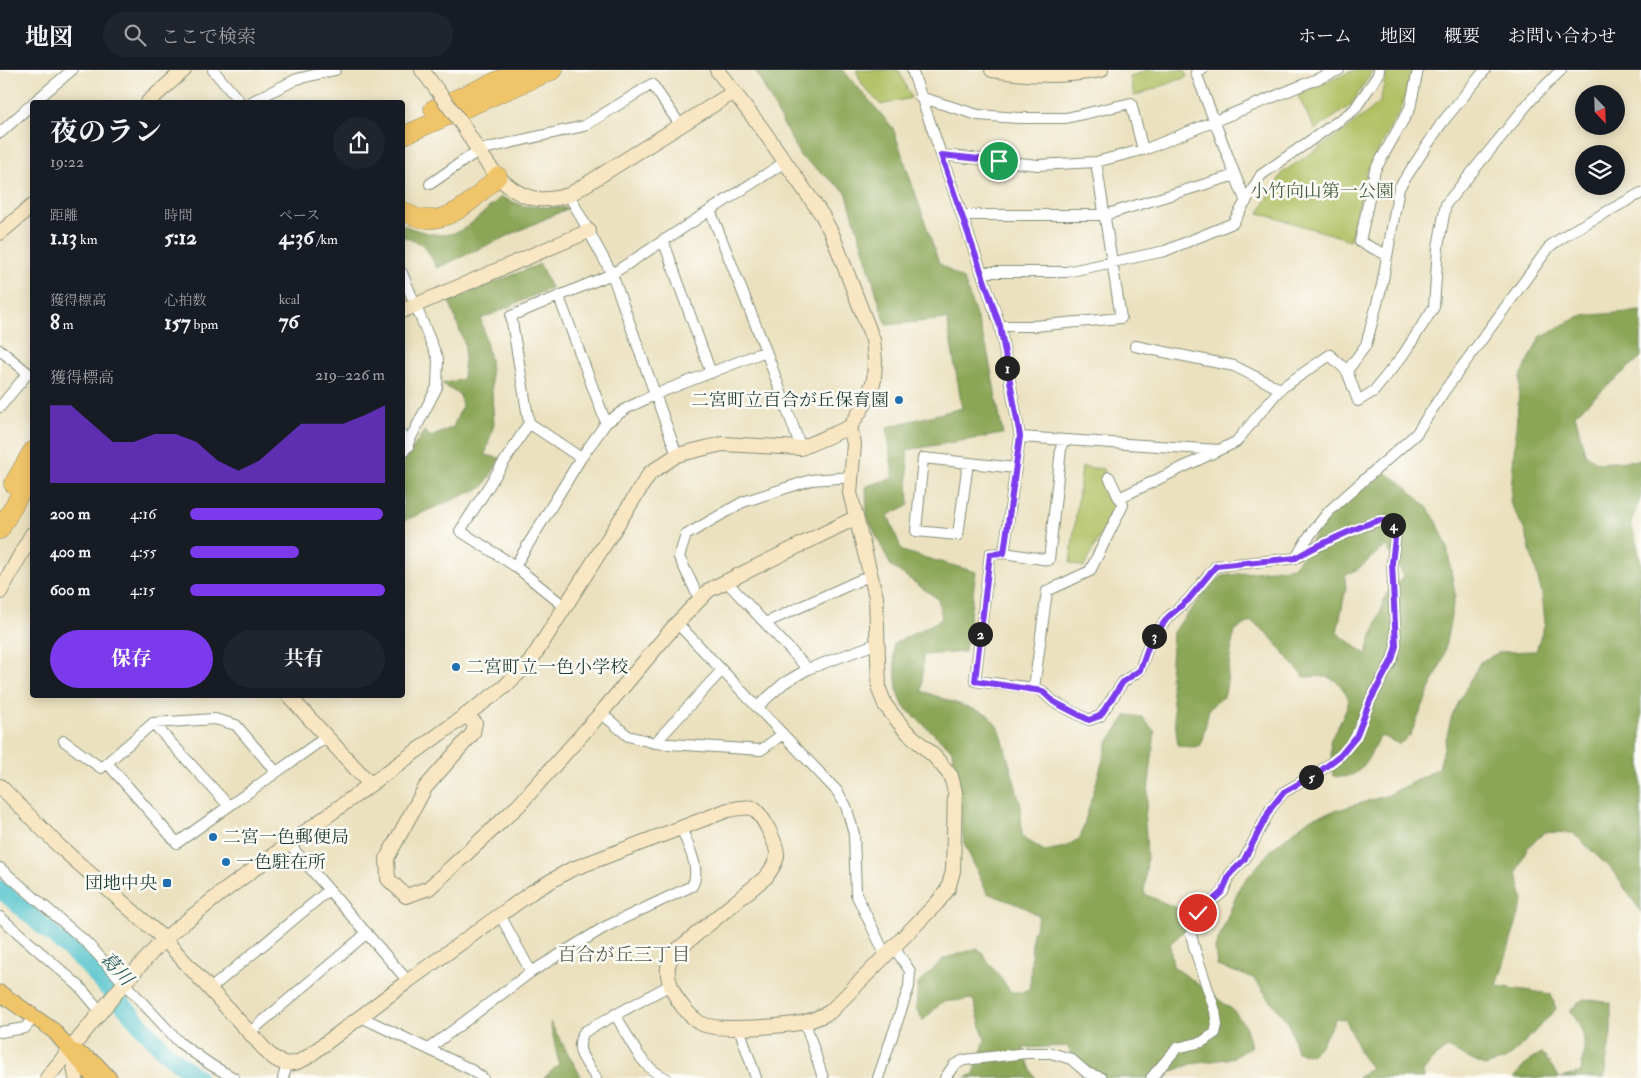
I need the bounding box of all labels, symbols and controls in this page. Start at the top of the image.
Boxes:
search box [103,12,453,57]
icon: search [121,21,149,49]
text: 地図 [25,22,73,53]
text: ここで検索 [161,25,256,49]
text: ホーム [1298,25,1352,48]
text: 地図 [1380,25,1416,48]
text: 概要 [1444,25,1480,48]
text: お問い合わせ [1508,25,1616,48]
north arrow [1575,85,1625,135]
map controls [1575,85,1625,195]
text: 夜のラン [50,115,162,150]
button: share [333,117,385,169]
pin [978,140,1020,182]
button: layers [1575,145,1625,195]
icon: arrive [985,147,1013,175]
text: 19:22 [50,152,84,172]
park label: 小竹向山第一公園 [1250,180,1394,203]
text: 距離 [50,207,78,224]
text: 時間 [164,207,192,224]
text: ペース [279,207,320,224]
text: 1.13 [50,224,77,251]
text: 5:12 [164,224,197,251]
text: 4:36 [279,224,314,251]
text: km [77,231,98,248]
text: /km [314,231,338,248]
text: kcal [279,291,300,308]
text: 獲得標高 [50,292,106,309]
text: 心拍数 [164,292,206,309]
text: 76 [279,308,299,335]
text: 8 [50,309,60,336]
text: 157 [164,309,191,336]
text: m [60,316,74,333]
text: bpm [191,316,218,333]
pin: 1 [994,356,1020,380]
text: 1 [1005,360,1010,377]
text: 219–226 m [315,365,385,385]
text: 獲得標高 [50,368,114,388]
place label: 二宮町立百合が丘保育園 [691,389,889,412]
marker: 二宮町立百合が丘保育園 [893,394,905,406]
text: 200 m [50,504,90,524]
text: 4:16 [130,504,156,524]
pin: 4 [1380,512,1406,538]
text: 4 [1390,517,1397,534]
text: 400 m [50,542,91,562]
text: 4:55 [130,542,157,562]
text: 600 m [50,580,90,600]
text: 4:15 [130,580,155,600]
pin: 2 [968,622,992,646]
pin: 3 [1142,624,1166,648]
text: 2 [977,626,984,643]
text: 3 [1152,628,1157,645]
button: 保存 [50,630,213,688]
button: 共有 [223,630,385,688]
place label: 二宮町立一色小学校 [466,656,628,679]
marker: 二宮町立一色小学校 [450,661,462,673]
pin: 5 [1298,764,1324,790]
text: 5 [1308,769,1315,786]
place label: 二宮一色郵便局 [223,826,349,849]
marker: 二宮一色郵便局 [207,831,219,843]
place label: 一色駐在所 [236,851,326,874]
marker: 一色駐在所 [220,856,232,868]
place label: 団地中央 [85,872,157,895]
marker: 団地中央 [161,877,173,889]
pin [1177,892,1219,934]
icon: check [1184,899,1212,927]
district label: 百合が丘三丁目 [557,943,691,967]
water label: 葛川 [95,947,139,992]

